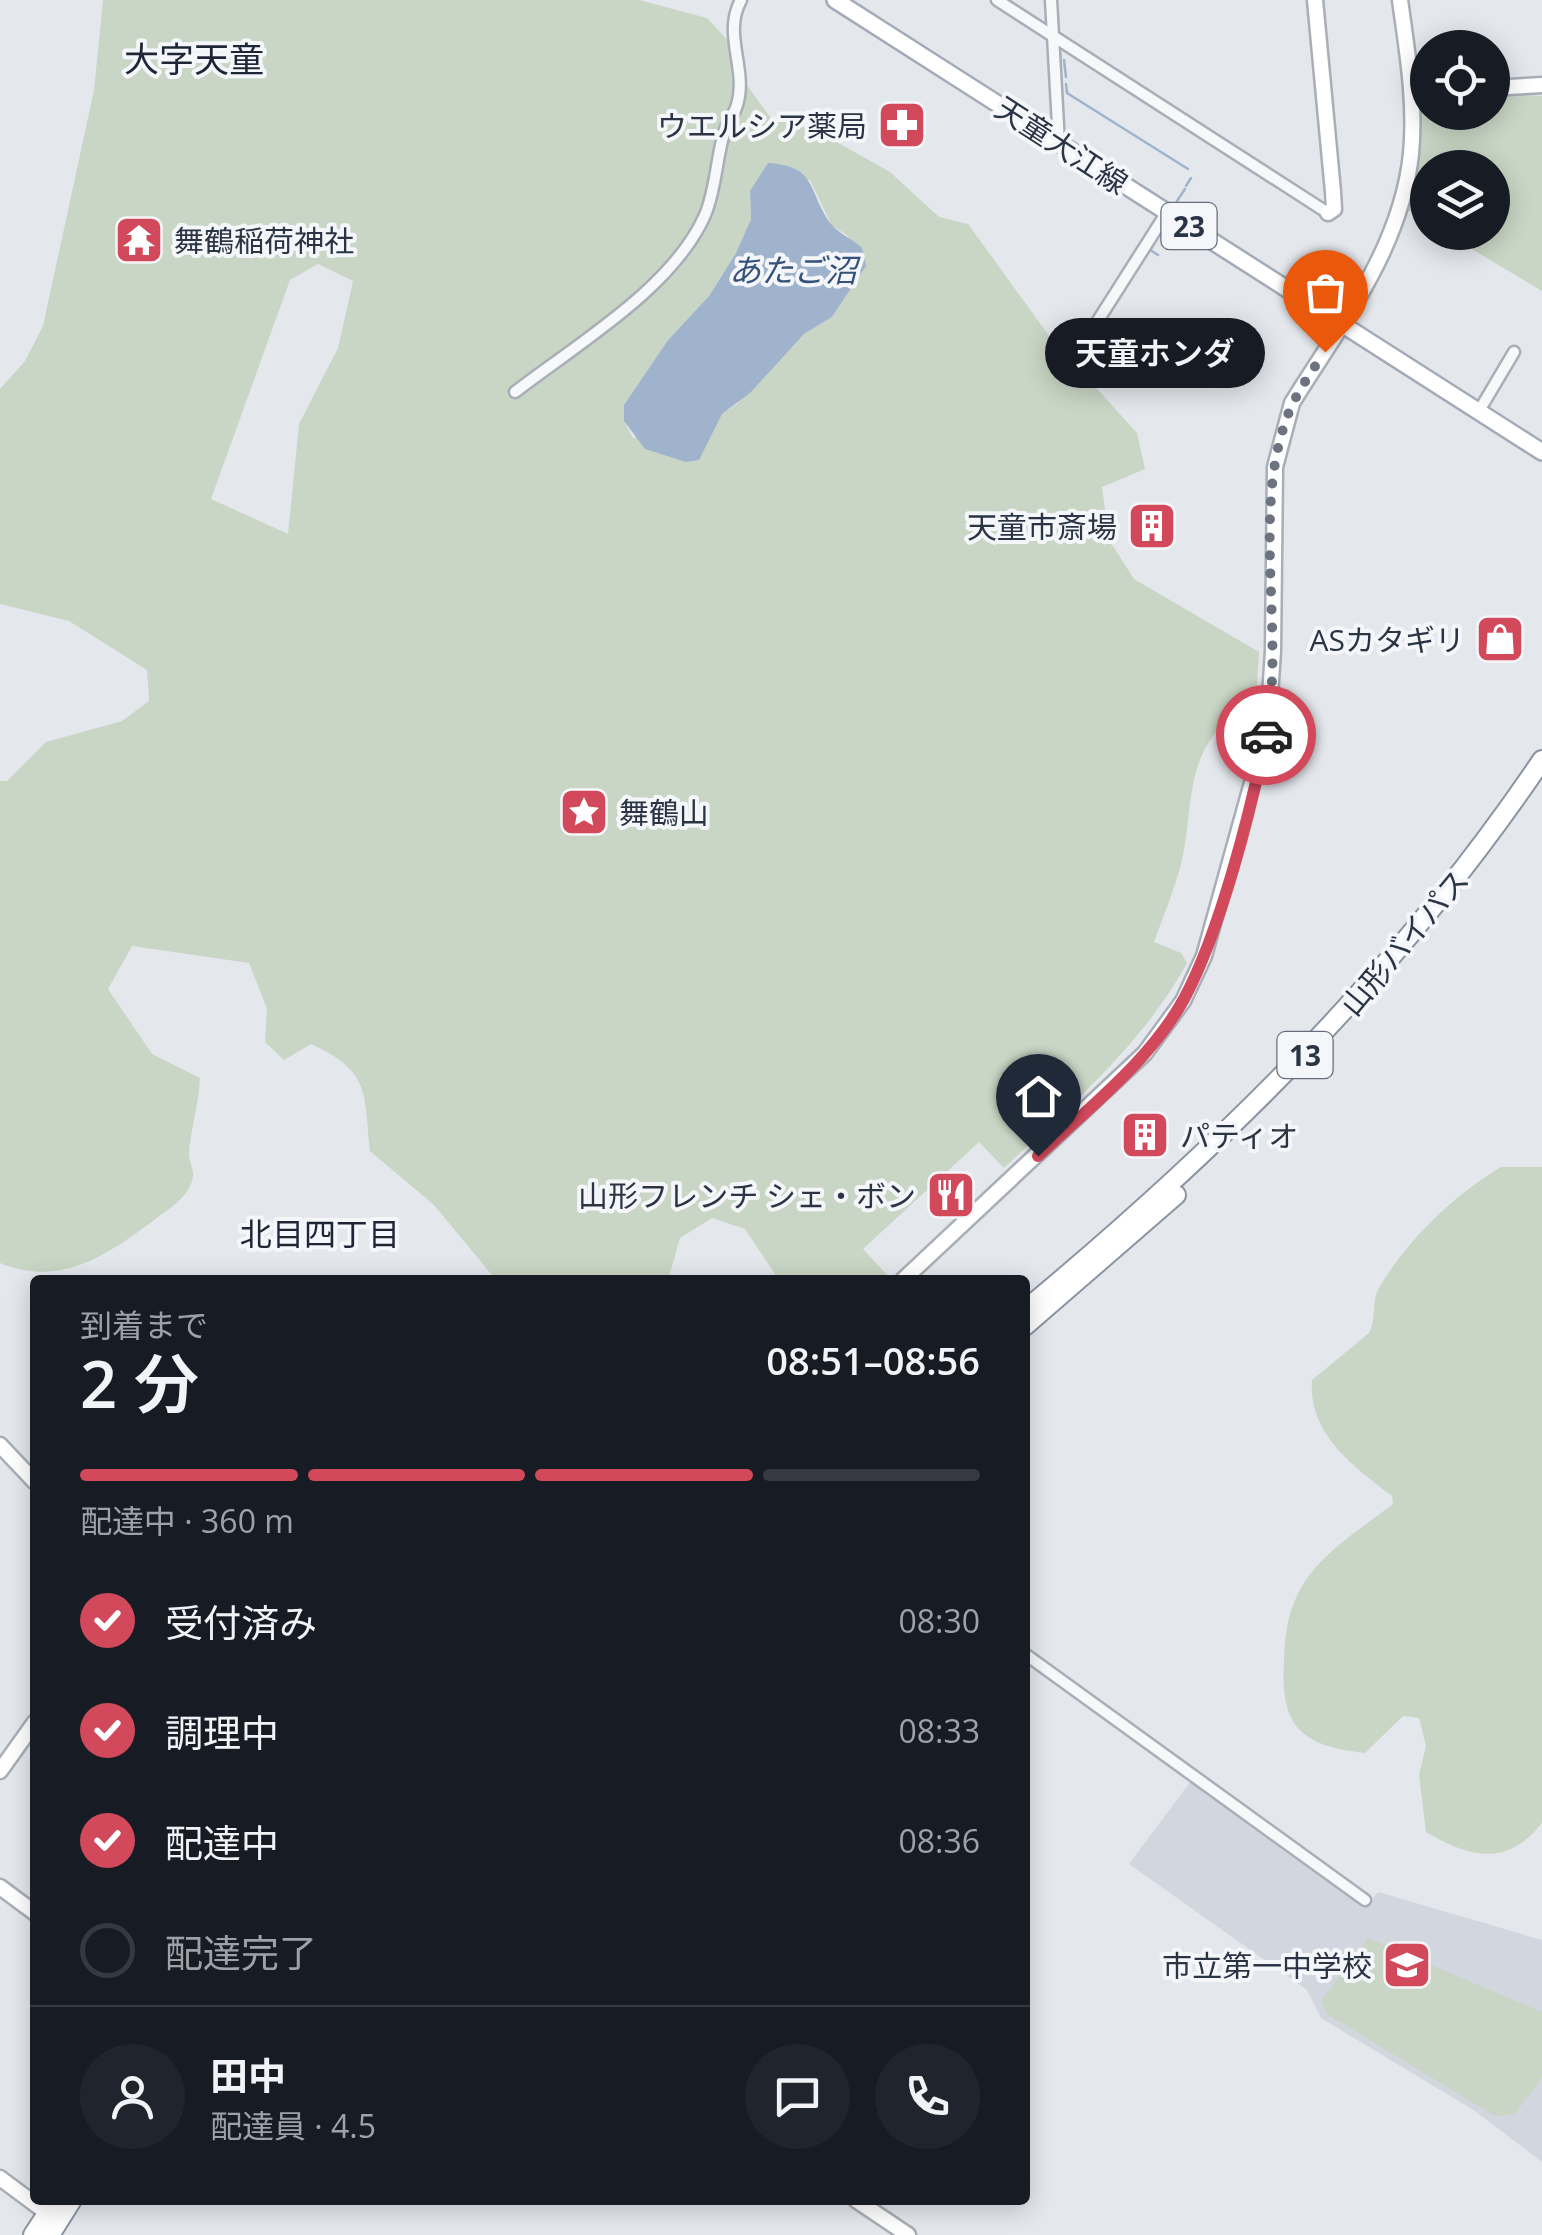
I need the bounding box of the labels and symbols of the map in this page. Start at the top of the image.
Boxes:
district label: 大字天童 [124,35,264,82]
street label: 天童大江線 [988,87,1136,203]
pharmacy icon: ウエルシア薬局 [876,99,928,151]
place label: ウエルシア薬局 [657,105,867,146]
road number: 23 [1162,203,1216,249]
temple icon: 舞鶴稲荷神社 [113,214,165,266]
place label: 舞鶴稲荷神社 [174,220,354,261]
water label: あたご沼 [729,248,861,291]
pin [1283,250,1368,353]
callout: 天童ホンダ [1045,317,1265,387]
building icon: 天童市斎場 [1126,500,1178,552]
place label: 天童市斎場 [967,506,1117,547]
shop icon: ASカタギリ [1474,613,1526,665]
place label: ASカタギリ [1310,619,1465,660]
courier [1216,685,1316,785]
place icon: 舞鶴山 [558,786,610,838]
place label: 舞鶴山 [619,792,709,833]
street label: 山形バイパス [1331,860,1477,1024]
road number: 13 [1278,1032,1332,1078]
pin [996,1054,1081,1157]
building icon: パティオ [1119,1109,1171,1161]
place label: パティオ [1180,1115,1298,1156]
restaurant icon: 山形フレンチ シェ・ボン [925,1169,977,1221]
place label: 山形フレンチ シェ・ボン [578,1175,916,1216]
district label: 北目四丁目 [240,1212,400,1255]
school or university icon: 市立第一中学校 [1381,1939,1433,1991]
place label: 市立第一中学校 [1162,1945,1372,1986]

